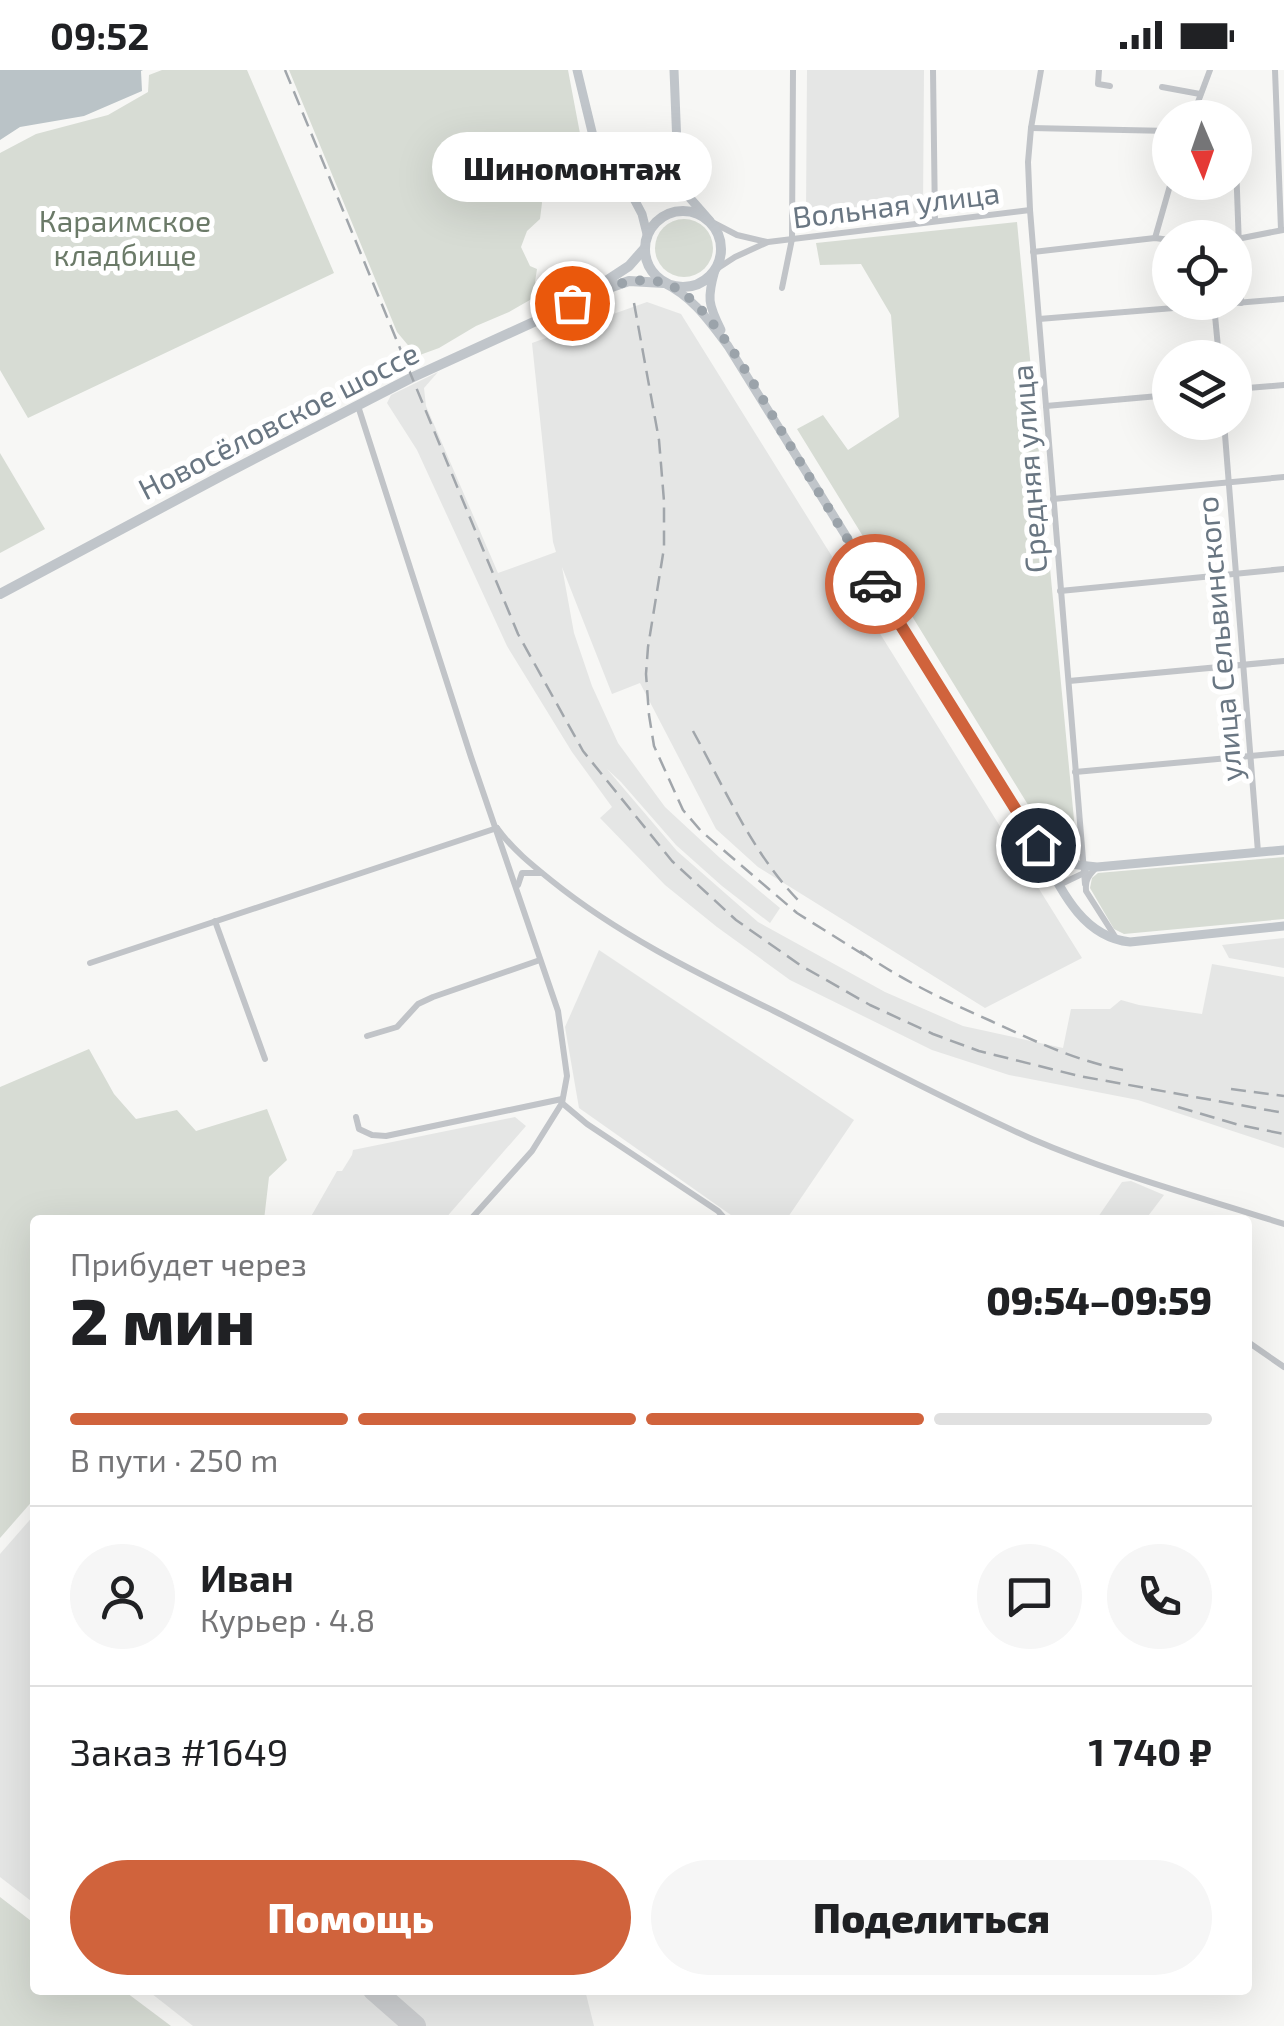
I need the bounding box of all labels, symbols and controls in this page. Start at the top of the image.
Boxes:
text: 09:52 [50,12,149,58]
north arrow [1152,100,1252,200]
map controls [1152,100,1252,440]
callout: Шиномонтаж [432,133,712,203]
text: Шиномонтаж [463,148,681,186]
street label: Вольная улица [790,173,1002,236]
park label: Караимское кладбище [39,202,211,272]
button: locate [1152,220,1252,320]
pin [530,261,615,346]
icon: bag [545,276,600,331]
street label: Новосёловское шоссе [132,334,424,506]
button: layers [1152,340,1252,440]
street label: Средняя улица [1003,364,1054,574]
street label: улица Сельвинского [1188,495,1249,783]
courier [825,534,925,634]
icon: car [848,557,903,612]
pin [996,803,1081,888]
icon: home [1011,818,1066,873]
text: Прибудет через [70,1244,307,1282]
text: 09:54–09:59 [986,1277,1212,1323]
text: 2 мин [70,1280,255,1358]
text: В пути · 250 m [70,1440,278,1478]
button: person [70,1544,175,1649]
button: chat [977,1544,1082,1649]
button: phone [1107,1544,1212,1649]
text: Иван [200,1554,294,1600]
text: Курьер · 4.8 [200,1600,375,1638]
text: Заказ #1649 [70,1728,289,1774]
text: 1 740 ₽ [1088,1728,1212,1774]
button: Помощь [70,1860,631,1975]
button: Поделиться [651,1860,1212,1975]

